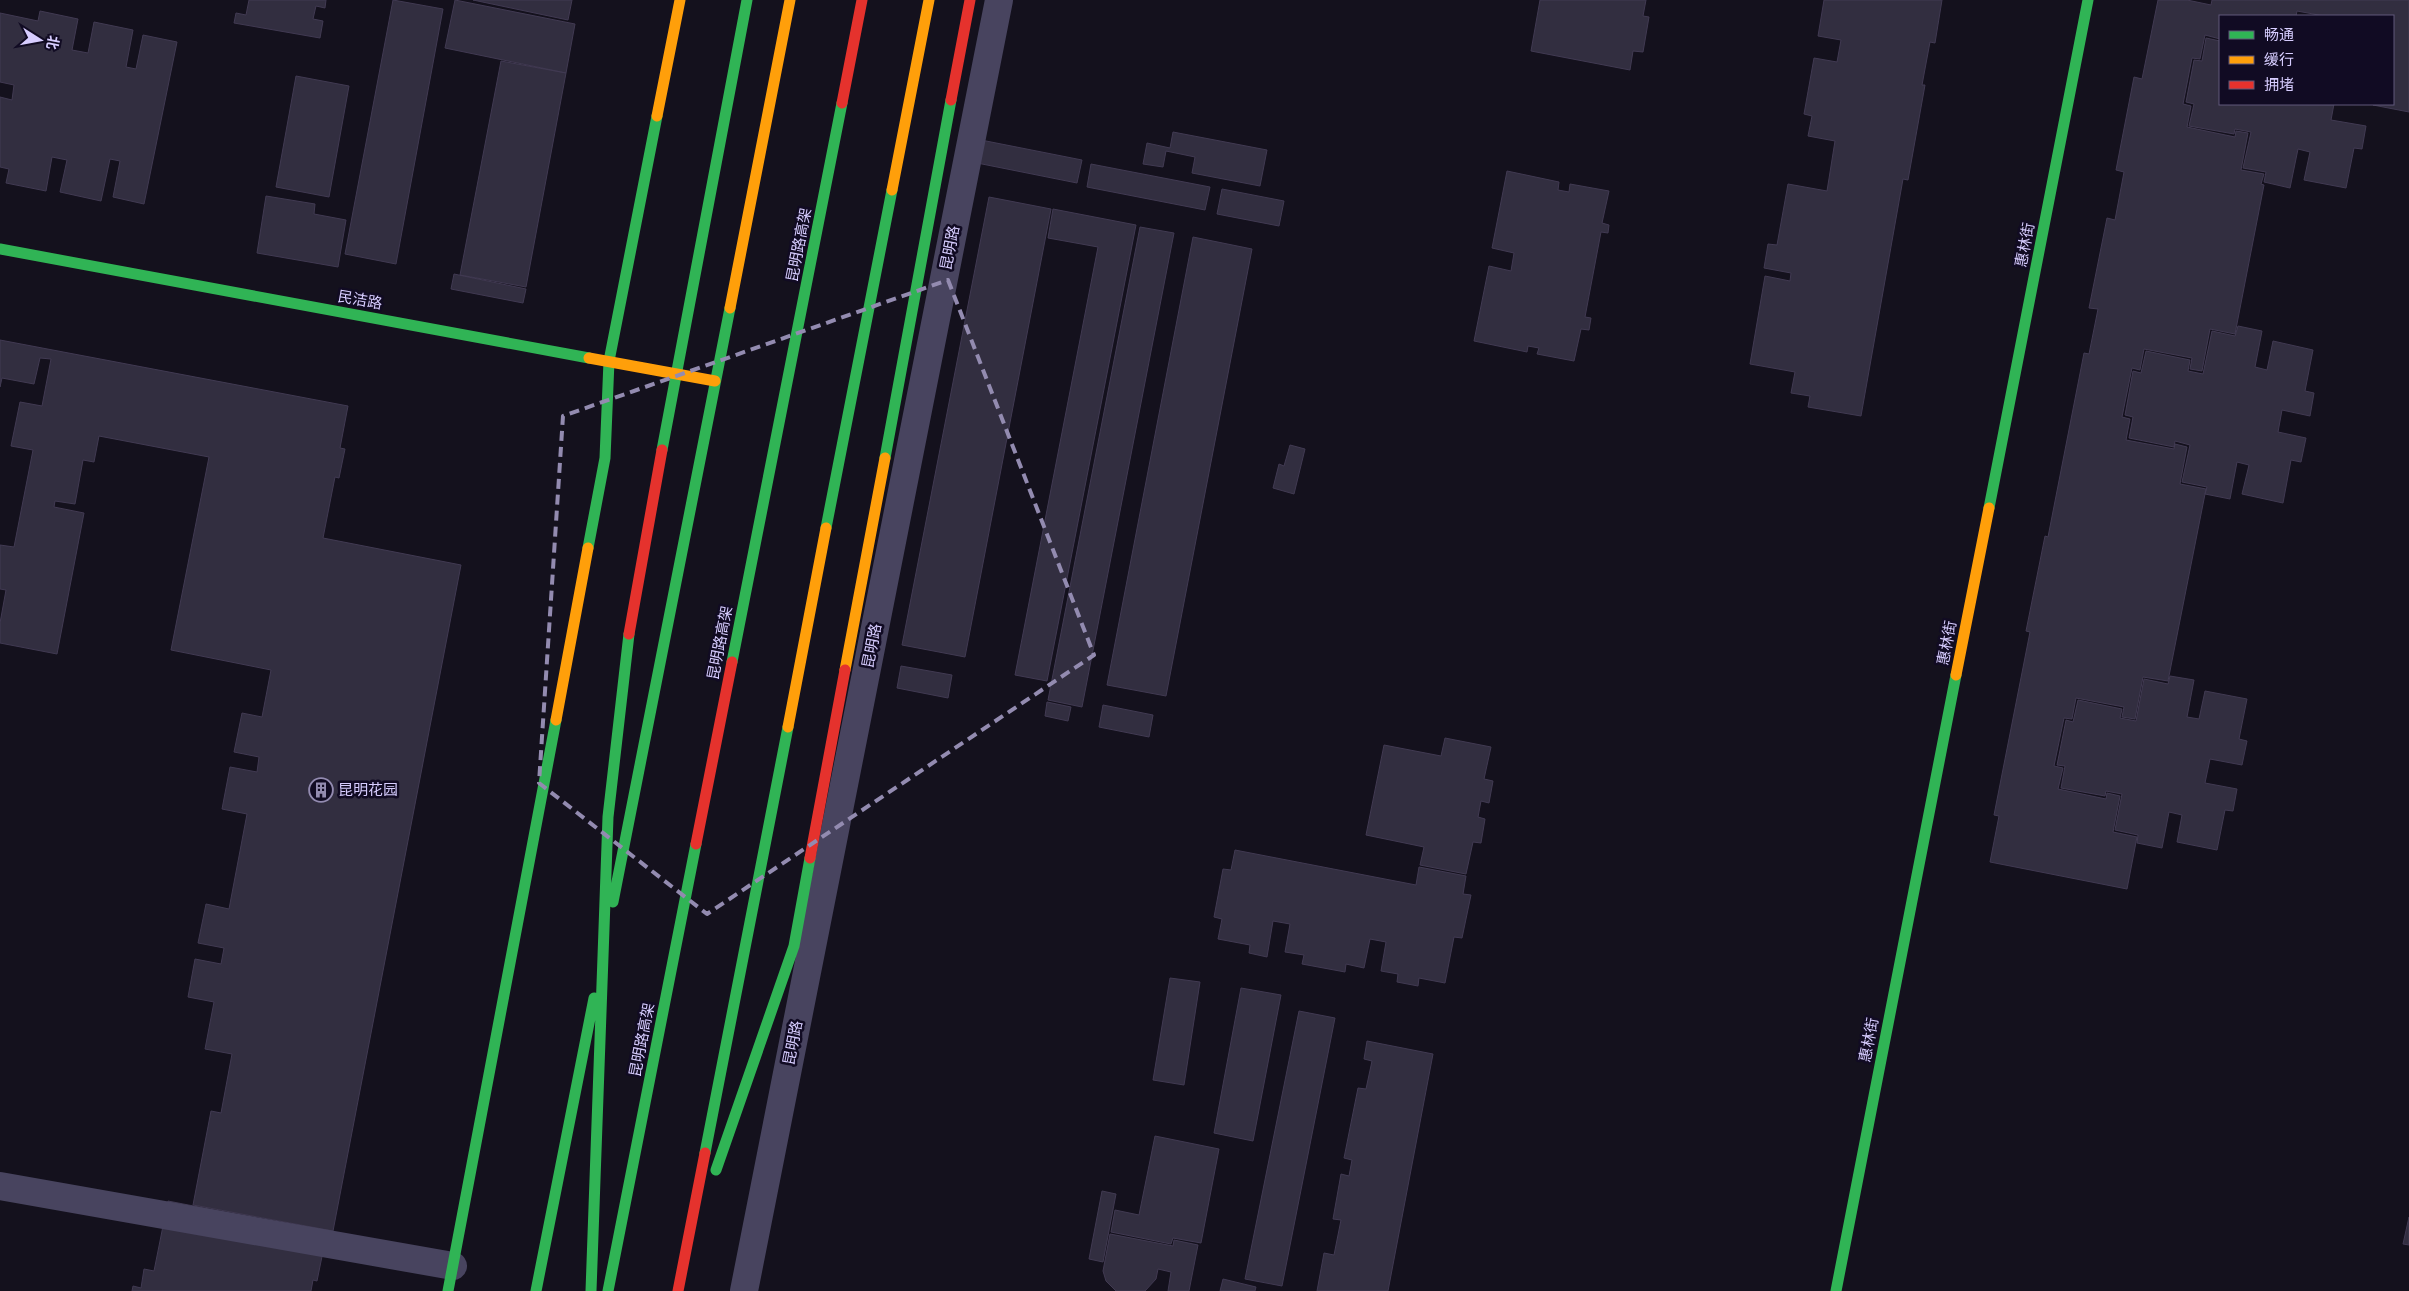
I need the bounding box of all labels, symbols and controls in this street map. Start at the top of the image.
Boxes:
north arrow [15,15,65,65]
legend [2219,15,2394,105]
text: 畅通 [2264,24,2294,46]
text: 北 [42,34,64,51]
text: 缓行 [2264,49,2294,71]
text: 拥堵 [2264,74,2294,96]
street label: 昆明路高架 [781,206,817,284]
street label: 惠林街 [2010,221,2040,269]
street label: 昆明路 [935,224,965,272]
street label: 民洁路 [336,285,384,315]
street label: 昆明路高架 [702,604,738,682]
street label: 惠林街 [1932,619,1962,667]
street label: 昆明路 [857,622,887,670]
building icon: 昆明花园 [308,777,334,803]
place label: 昆明花园 [338,779,398,801]
street label: 昆明路高架 [624,1001,660,1079]
street label: 惠林街 [1854,1016,1884,1064]
street label: 昆明路 [778,1019,808,1067]

